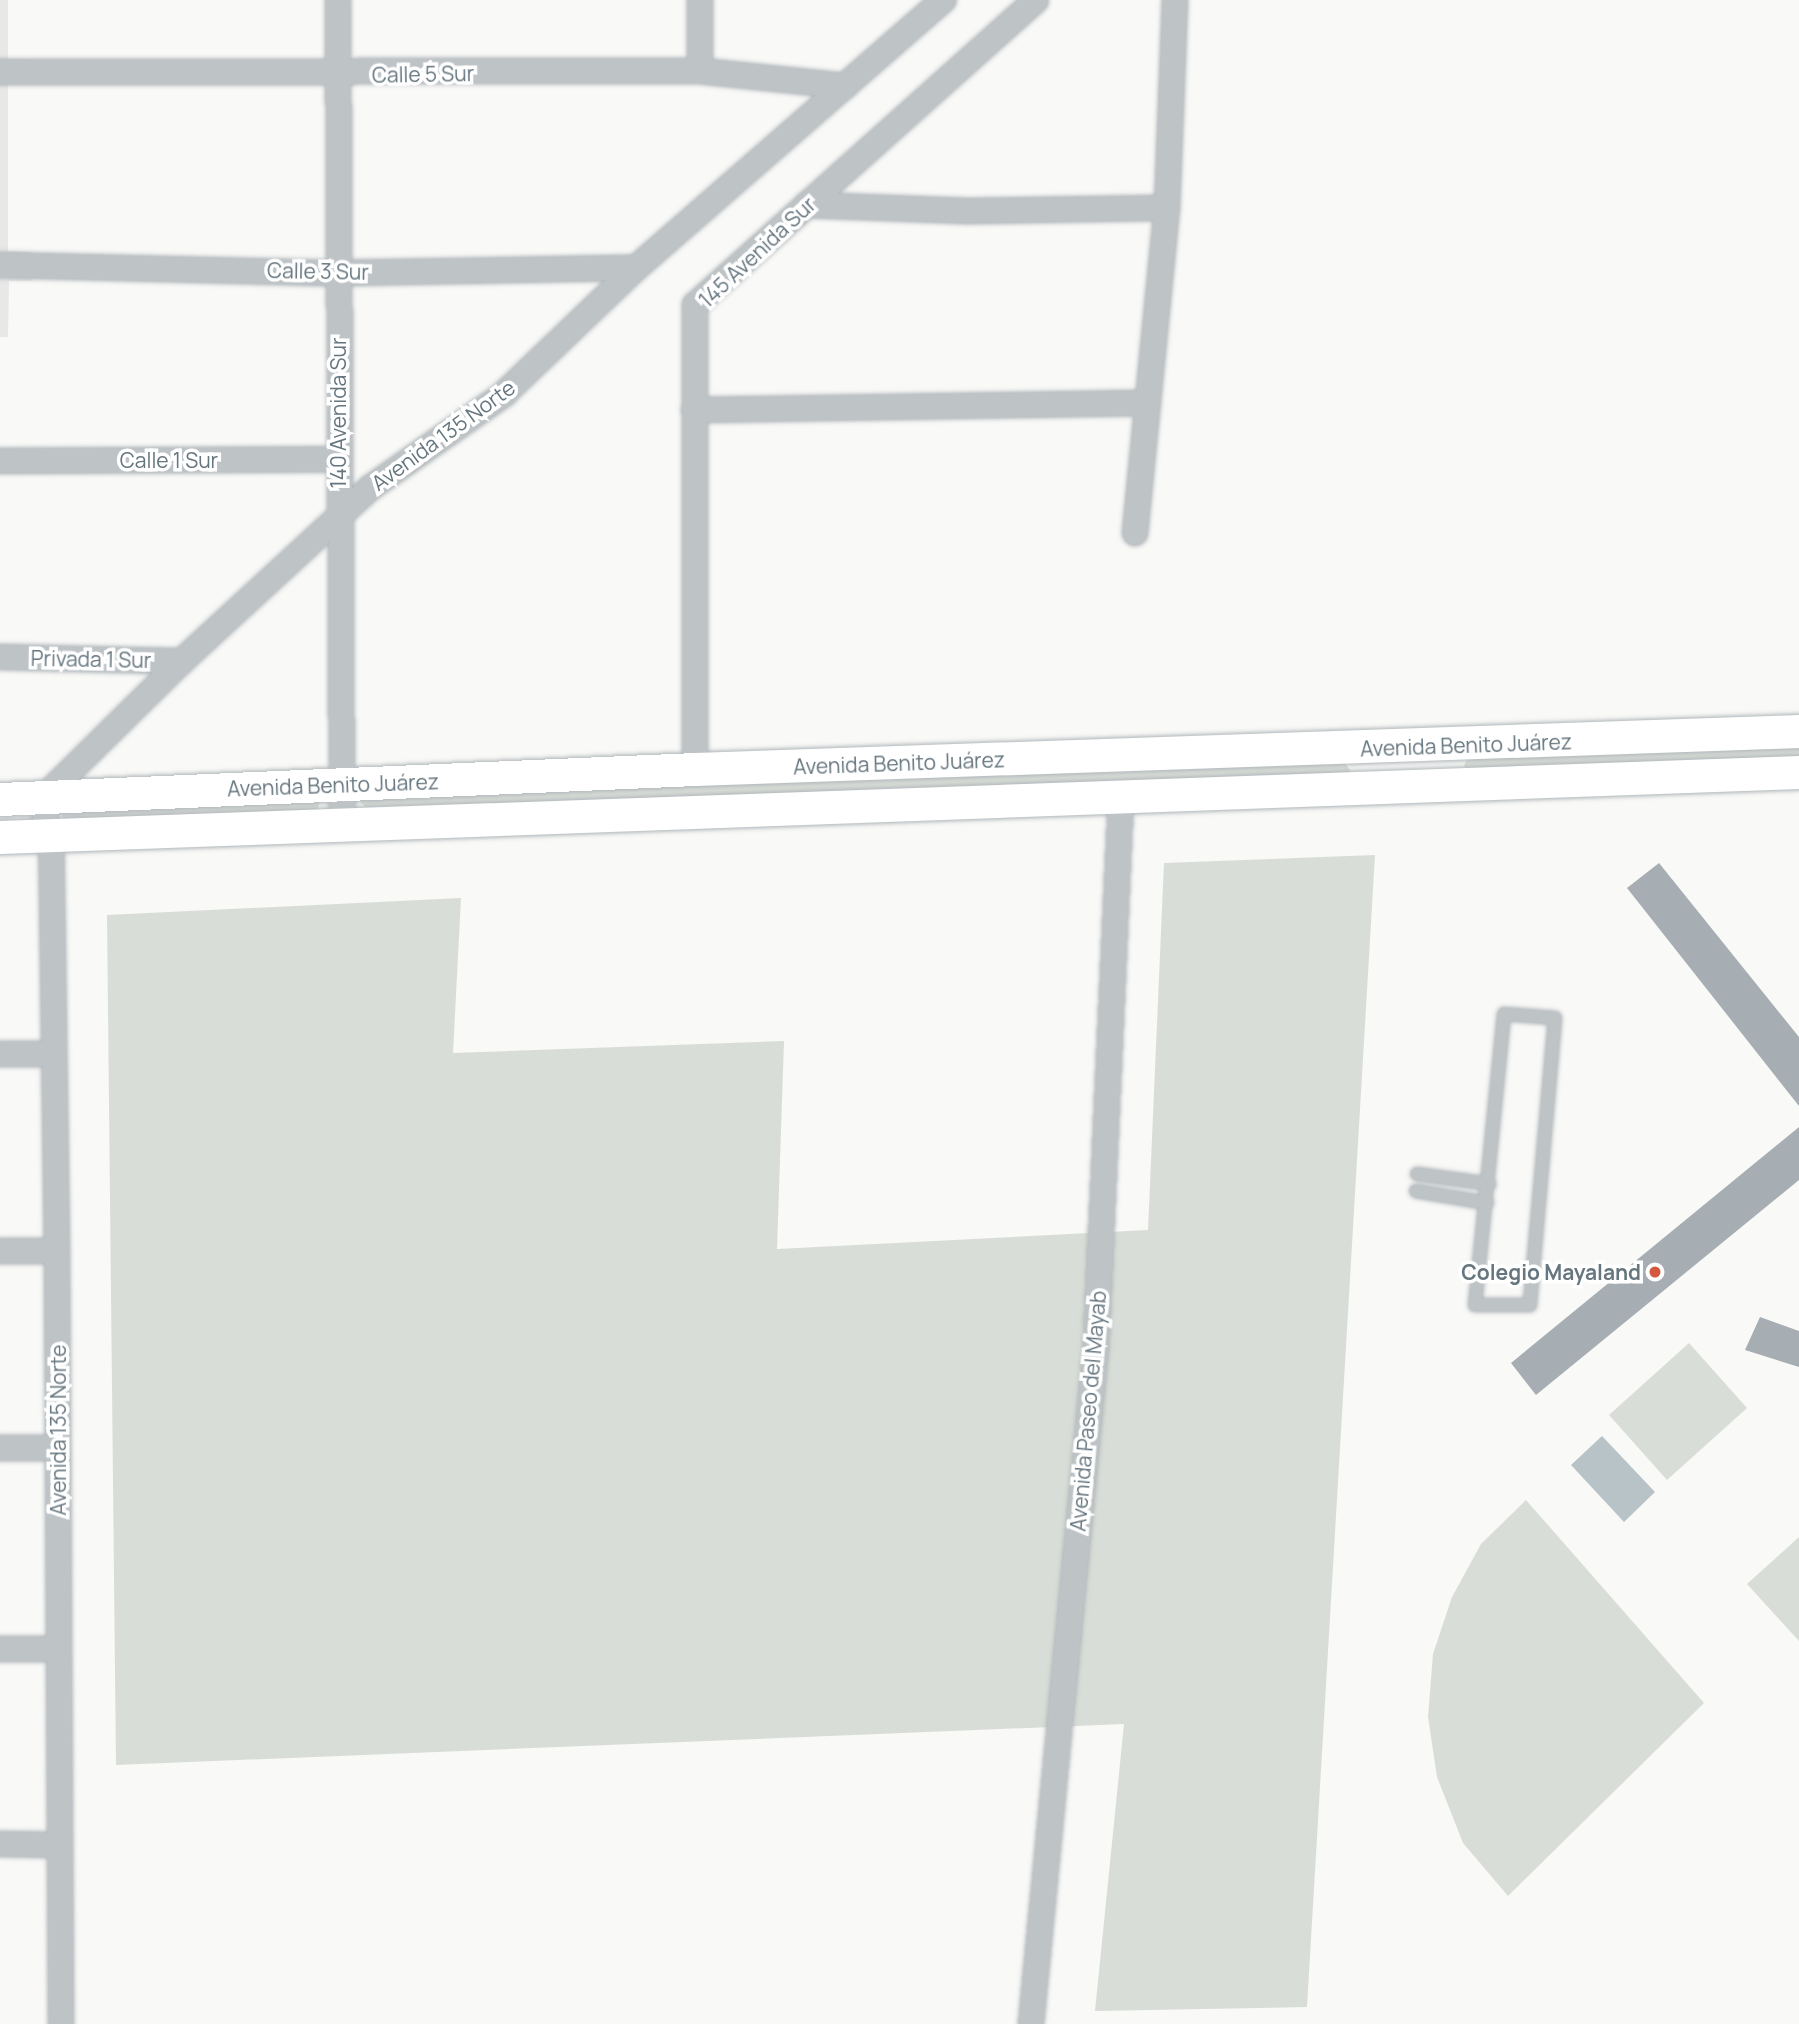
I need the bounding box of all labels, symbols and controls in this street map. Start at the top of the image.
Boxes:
street label: Calle 5 Sur [372,61,474,87]
street label: 145 Avenida Sur [693,192,821,312]
street label: Calle 3 Sur [267,258,369,284]
street label: 140 Avenida Sur [325,338,351,488]
street label: Avenida 135 Norte [366,375,520,495]
street label: Calle 1 Sur [120,447,218,473]
street label: Privada 1 Sur [31,645,151,673]
street label: Avenida Benito Juárez [1360,729,1572,761]
street label: Avenida Benito Juárez [793,747,1005,779]
street label: Avenida Benito Juárez [227,769,439,801]
place label: Colegio Mayaland [1461,1259,1641,1285]
marker: Colegio Mayaland [1647,1264,1663,1280]
street label: Avenida Paseo del Mayab [1065,1290,1111,1532]
street label: Avenida 135 Norte [45,1344,71,1516]

